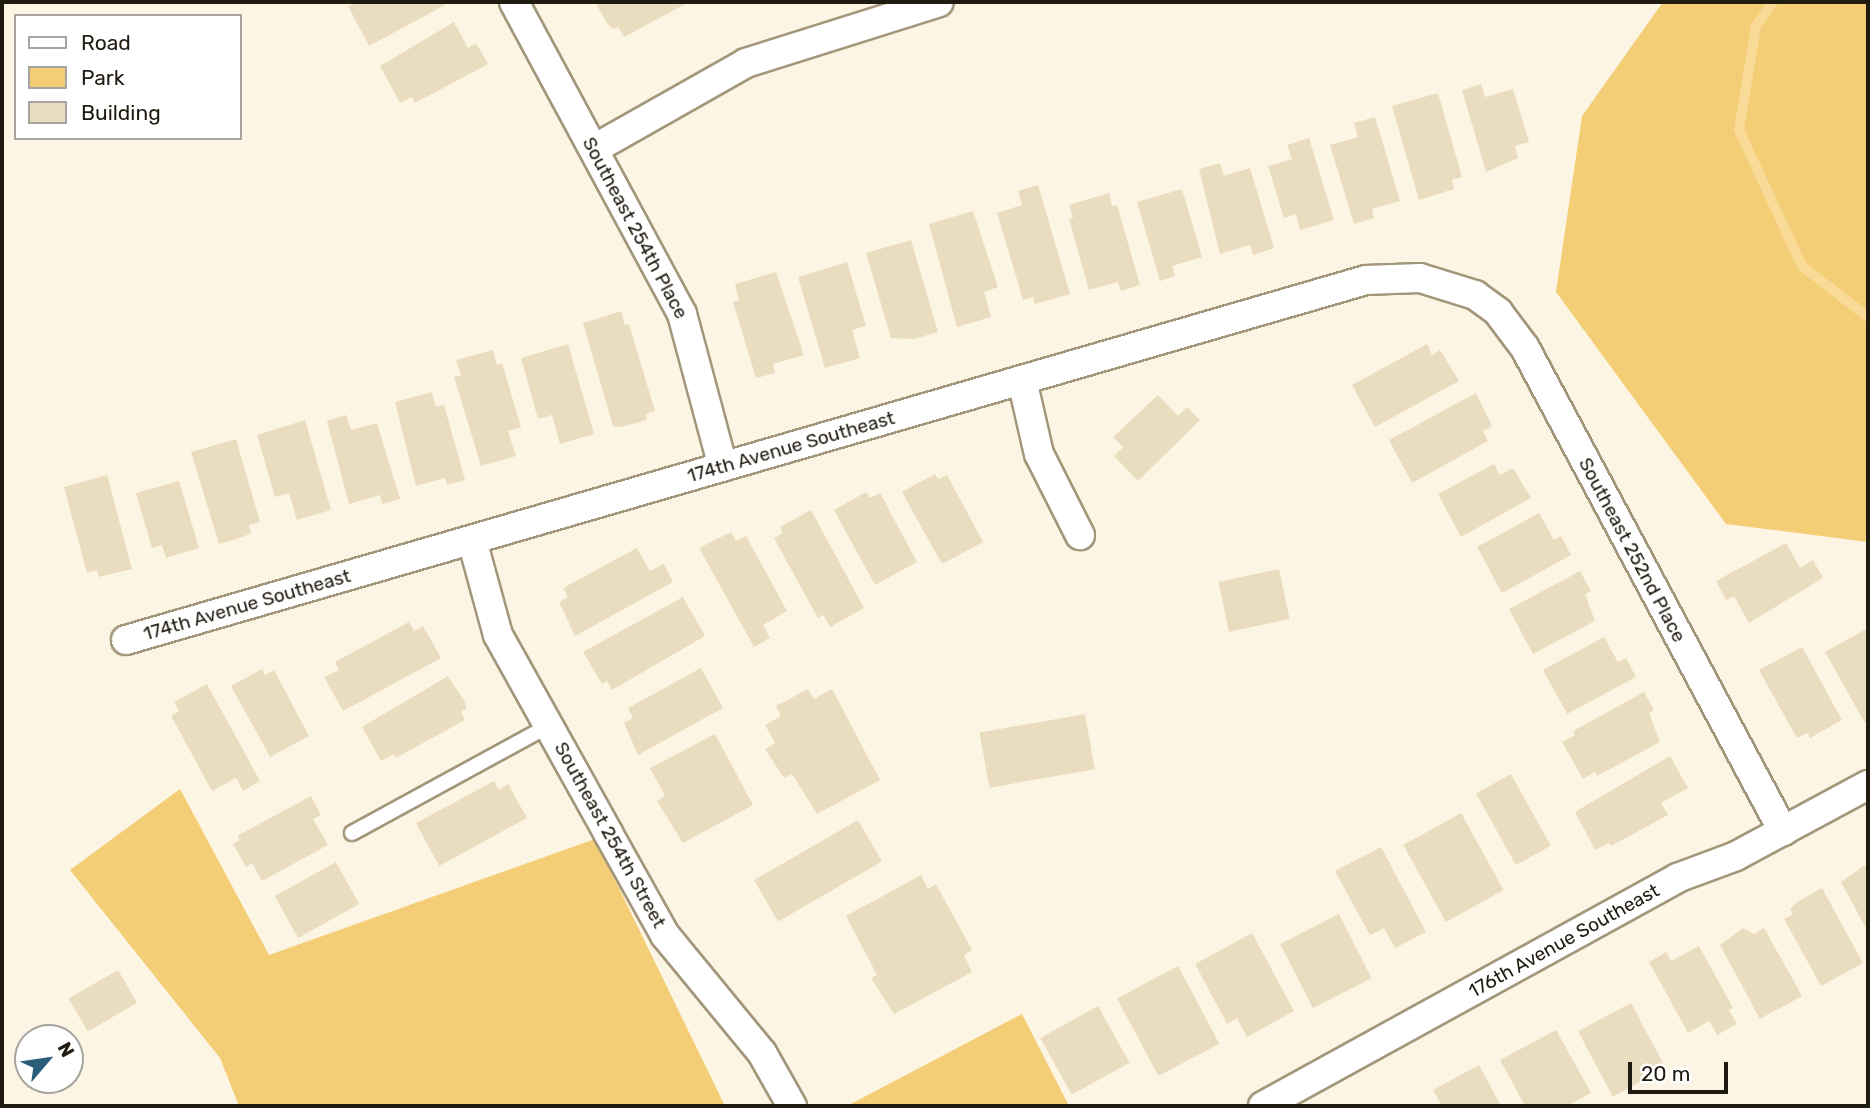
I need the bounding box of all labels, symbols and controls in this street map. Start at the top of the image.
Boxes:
legend [14,14,242,140]
text: Road [81,30,131,55]
text: Park [81,65,125,90]
text: Building [81,100,161,125]
street label: Southeast 254th Place [577,133,693,323]
street label: 174th Avenue Southeast [684,406,898,488]
street label: Southeast 252nd Place [1574,454,1690,646]
street label: 174th Avenue Southeast [140,564,354,646]
street label: Southeast 254th Street [549,738,671,932]
street label: 176th Avenue Southeast [1464,879,1664,1003]
north arrow [14,1024,84,1094]
text: N [53,1038,79,1061]
scale bar [1632,1048,1732,1092]
text: 20 m [1641,1061,1690,1086]

